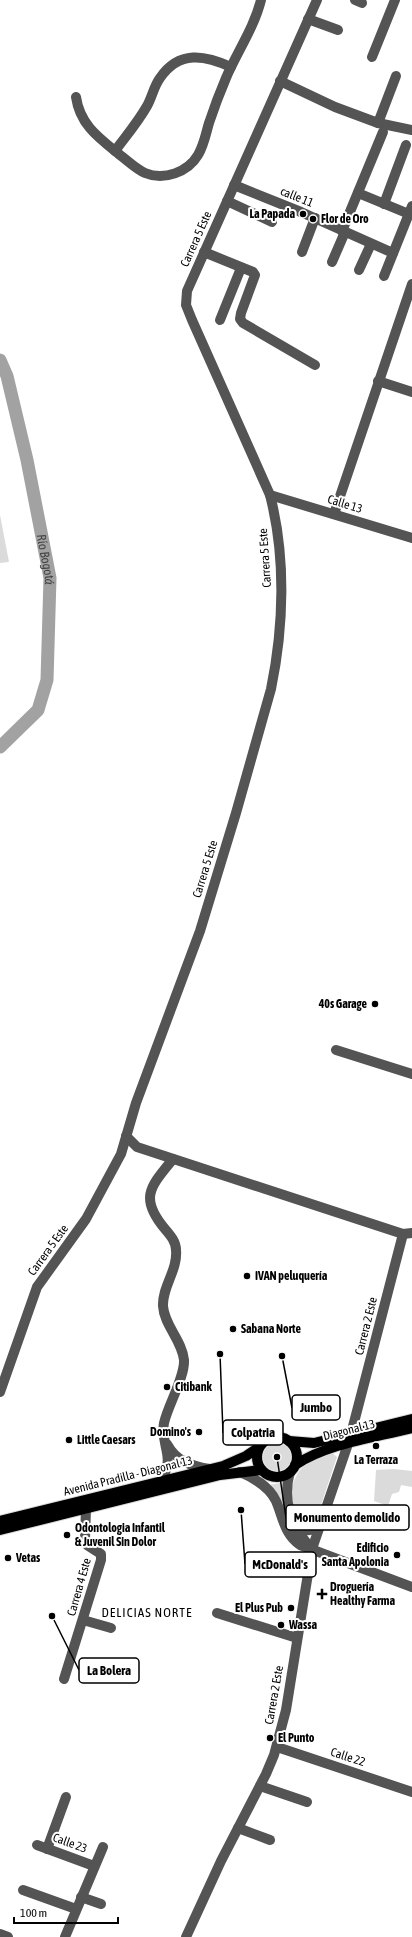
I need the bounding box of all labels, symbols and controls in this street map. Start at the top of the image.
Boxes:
street label: calle 11 [278,184,316,210]
place label: La Papada [249,207,295,221]
street label: Carrera 5 Este [178,209,214,269]
marker: La Papada [298,209,308,219]
place label: Flor de Oro [321,212,369,226]
marker: Flor de Oro [308,214,318,224]
street label: Calle 13 [326,492,364,516]
street label: Carrera 5 Este [256,528,274,588]
water label: Río Bogotá [34,533,58,585]
street label: Carrera 5 Este [190,839,220,899]
place label: 40s Garage [318,997,368,1011]
marker: 40s Garage [370,999,380,1009]
street label: Carrera 5 Este [25,1222,71,1278]
place label: IVAN peluquería [255,1269,328,1283]
marker: IVAN peluquería [242,1271,252,1281]
street label: Carrera 2 Este [352,1295,380,1357]
place label: Sabana Norte [241,1322,301,1336]
marker: Sabana Norte [228,1324,238,1334]
place label: Citibank [175,1380,212,1394]
marker: Citibank [162,1382,172,1392]
callout: Jumbo [292,1395,340,1420]
text: Jumbo [299,1400,332,1415]
street label: Diagonal 13 [322,1417,376,1443]
callout: Colpatria [223,1420,283,1445]
place label: Domino's [150,1425,192,1439]
text: Colpatria [231,1425,275,1440]
marker: Domino's [194,1427,204,1437]
place label: Little Caesars [77,1433,136,1447]
marker: Little Caesars [64,1435,74,1445]
marker: La Terraza [371,1441,381,1451]
street label: Avenida Pradilla - Diagonal 13 [62,1453,194,1499]
place label: La Terraza [354,1453,399,1467]
callout: Monumento demolido [286,1505,409,1530]
text: Monumento demolido [294,1510,400,1525]
place label: Odontologia Infantil & Juvenil Sin Dolor [75,1521,166,1549]
marker: Odontologia Infantil & Juvenil Sin Dolor [62,1530,72,1540]
place label: Edificio Santa Apolonia [322,1541,389,1569]
marker: Edificio Santa Apolonia [392,1550,402,1560]
place label: Vetas [15,1551,41,1565]
callout: McDonald's [245,1552,316,1577]
marker: Vetas [3,1553,13,1563]
street label: Carrera 4 Este [64,1556,94,1618]
text: McDonald's [252,1557,308,1572]
place label: Droguería Healthy Farma [330,1580,395,1608]
marker: Droguería Healthy Farma [317,1589,327,1599]
place label: El Plus Pub [235,1601,283,1615]
marker: El Plus Pub [286,1603,296,1613]
district label: DELICIAS NORTE [102,1605,192,1620]
place label: Wassa [288,1618,317,1632]
marker: Wassa [276,1620,286,1630]
callout: La Bolera [79,1658,139,1683]
text: La Bolera [87,1663,131,1678]
street label: Carrera 2 Este [262,1665,286,1725]
place label: El Punto [278,1731,315,1745]
marker: El Punto [265,1733,275,1743]
street label: Calle 22 [329,1745,367,1769]
street label: Calle 23 [51,1830,89,1856]
scale bar [14,1899,118,1925]
text: 100 m [20,1906,47,1920]

